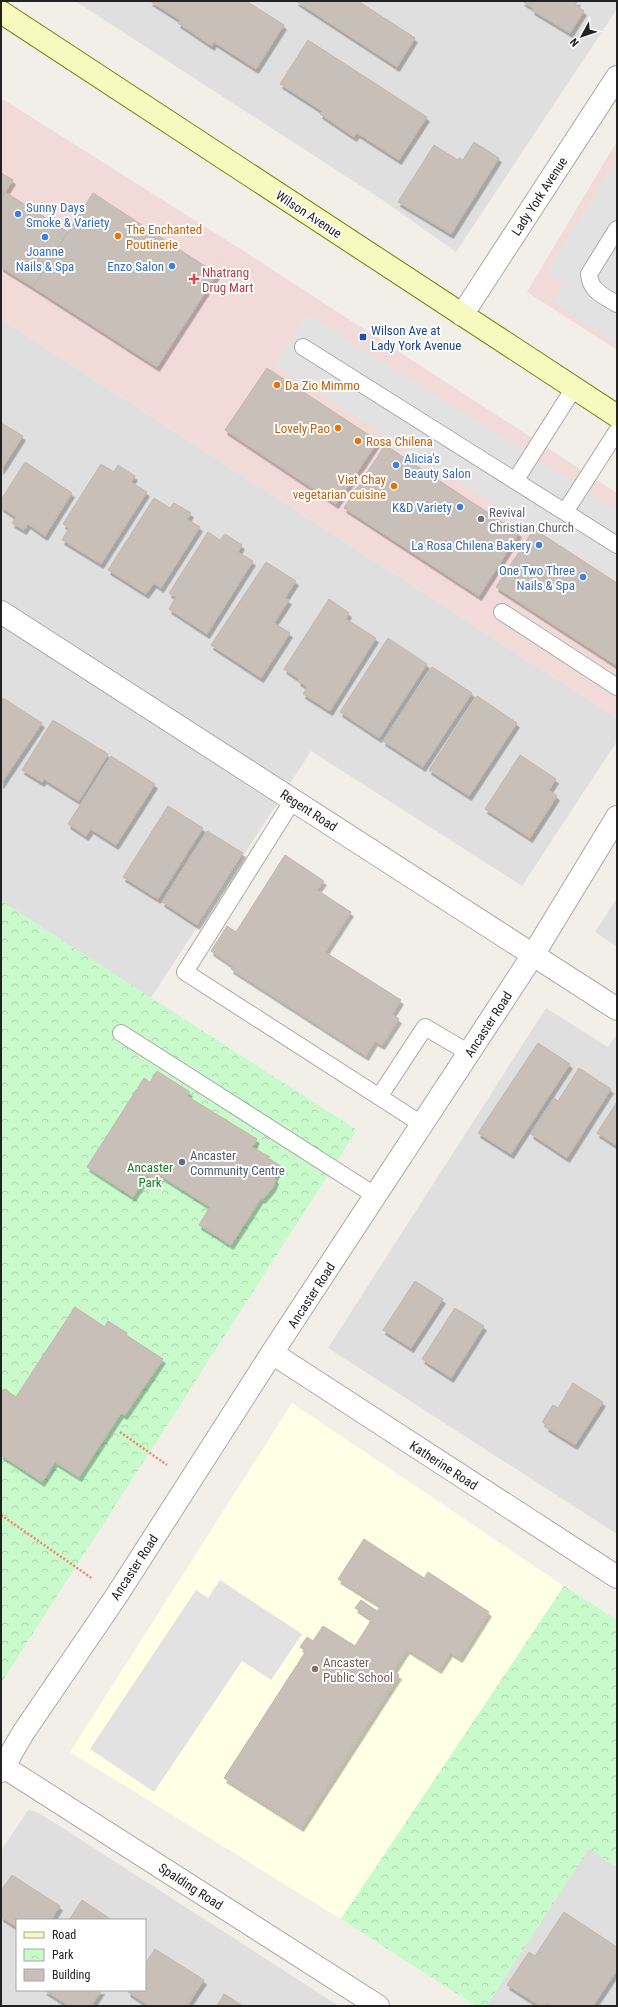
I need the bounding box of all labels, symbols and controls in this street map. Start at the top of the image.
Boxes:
north arrow [562,16,602,56]
text: N [567,35,582,49]
street label: Lady York Avenue [509,154,570,238]
street label: Wilson Avenue [273,188,344,241]
place label: Sunny Days Smoke & Variety [26,200,110,230]
marker: Sunny Days Smoke & Variety [13,209,23,219]
place label: The Enchanted Poutinerie [126,222,202,252]
marker: The Enchanted Poutinerie [113,231,123,241]
marker: Joanne Nails & Spa [40,232,50,242]
place label: Joanne Nails & Spa [16,244,74,274]
place label: Enzo Salon [107,259,164,274]
marker: Enzo Salon [167,261,177,271]
place label: Nhatrang Drug Mart [202,265,253,295]
marker: Nhatrang Drug Mart [189,274,199,284]
place label: Wilson Ave at Lady York Avenue [371,323,461,353]
marker: Wilson Ave at Lady York Avenue [358,332,368,342]
place label: Da Zio Mimmo [285,378,360,393]
marker: Da Zio Mimmo [272,380,282,390]
place label: Lovely Pao [275,421,330,436]
marker: Lovely Pao [333,423,343,433]
place label: Rosa Chilena [366,434,433,449]
marker: Rosa Chilena [353,436,363,446]
place label: Alicia's Beauty Salon [404,451,471,481]
marker: Alicia's Beauty Salon [391,460,401,470]
place label: Viet Chay vegetarian cuisine [293,472,387,502]
marker: Viet Chay vegetarian cuisine [389,481,399,491]
place label: K&D Variety [392,500,453,515]
marker: K&D Variety [455,502,465,512]
place label: Revival Christian Church [489,505,574,535]
marker: Revival Christian Church [476,514,486,524]
place label: La Rosa Chilena Bakery [411,538,532,553]
marker: La Rosa Chilena Bakery [534,540,544,550]
place label: One Two Three Nails & Spa [499,563,575,593]
marker: One Two Three Nails & Spa [578,572,588,582]
street label: Regent Road [277,787,340,834]
street label: Ancaster Road [462,989,515,1060]
place label: Ancaster Community Centre [190,1148,285,1178]
marker: Ancaster Community Centre [177,1157,187,1167]
park label: Ancaster Park [127,1160,173,1190]
street label: Ancaster Road [285,1260,338,1331]
street label: Katherine Road [407,1438,481,1493]
street label: Ancaster Road [108,1532,161,1603]
place label: Ancaster Public School [323,1655,393,1685]
marker: Ancaster Public School [310,1664,320,1674]
street label: Spalding Road [156,1860,226,1913]
legend [16,1919,146,1991]
text: Road [52,1928,76,1942]
text: Park [52,1948,74,1962]
text: Building [52,1968,90,1982]

